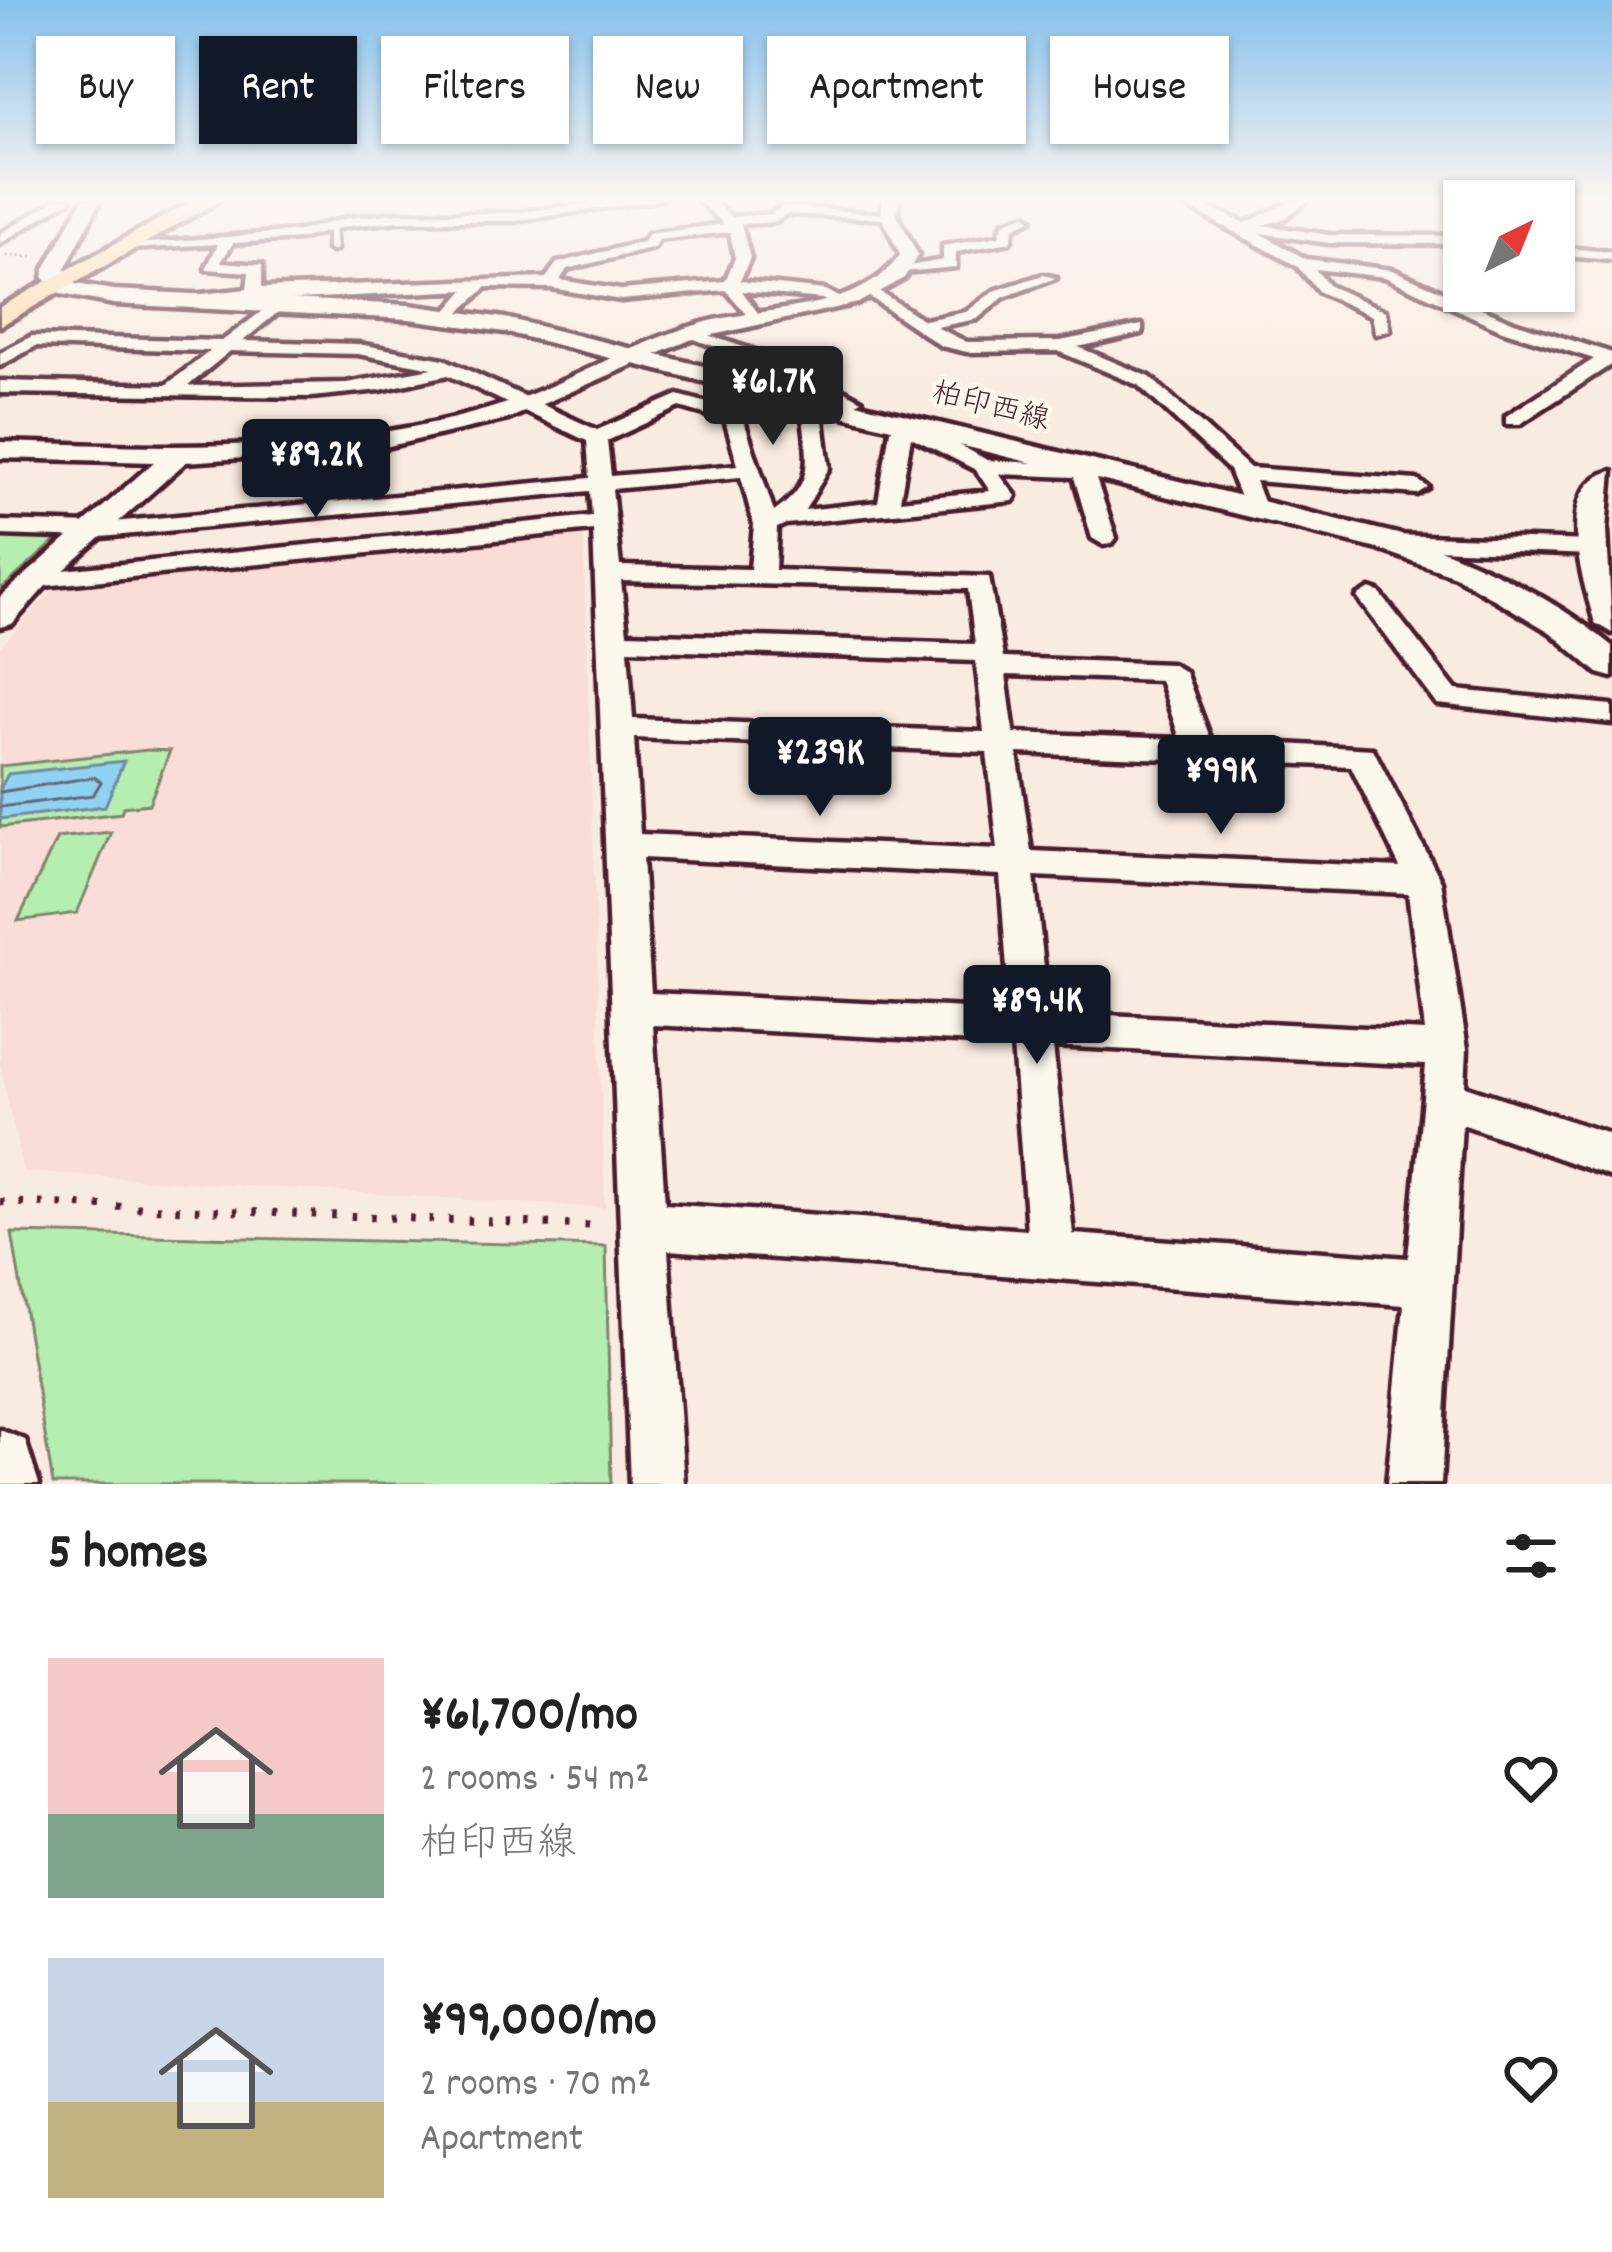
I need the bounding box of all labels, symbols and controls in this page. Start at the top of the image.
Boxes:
chip: Buy [36,36,175,144]
chip: Rent [199,36,357,144]
chip: Filters [381,36,569,144]
chip: New [593,36,743,144]
chip: Apartment [767,36,1026,144]
chip: House [1050,36,1229,144]
north arrow [1443,180,1575,312]
map controls [1443,180,1575,312]
pin: ¥61.7K [675,346,871,448]
text: ¥61.7K [730,357,816,412]
street label: 柏印西線 [927,374,1053,444]
pin: ¥89.2K [218,419,414,521]
text: ¥89.2K [269,430,363,485]
pin: ¥239K [736,717,904,819]
text: ¥239K [775,728,865,783]
pin: ¥99K [1150,735,1292,837]
text: ¥99K [1185,746,1257,801]
pin: ¥89.4K [939,965,1135,1067]
text: ¥89.4K [990,976,1084,1031]
text: 5 homes [48,1520,208,1592]
icon: filters [1498,1523,1564,1589]
text: ¥61,700/mo [420,1682,638,1754]
icon: home [144,1706,288,1850]
icon: heart [1498,1745,1564,1811]
text: 2 rooms · 54 m² [420,1754,649,1809]
text: 柏印西線 [420,1819,576,1874]
text: ¥99,000/mo [420,1987,657,2059]
icon: home [144,2006,288,2150]
icon: heart [1498,2045,1564,2111]
text: 2 rooms · 70 m² [420,2059,651,2114]
text: Apartment [420,2114,583,2169]

